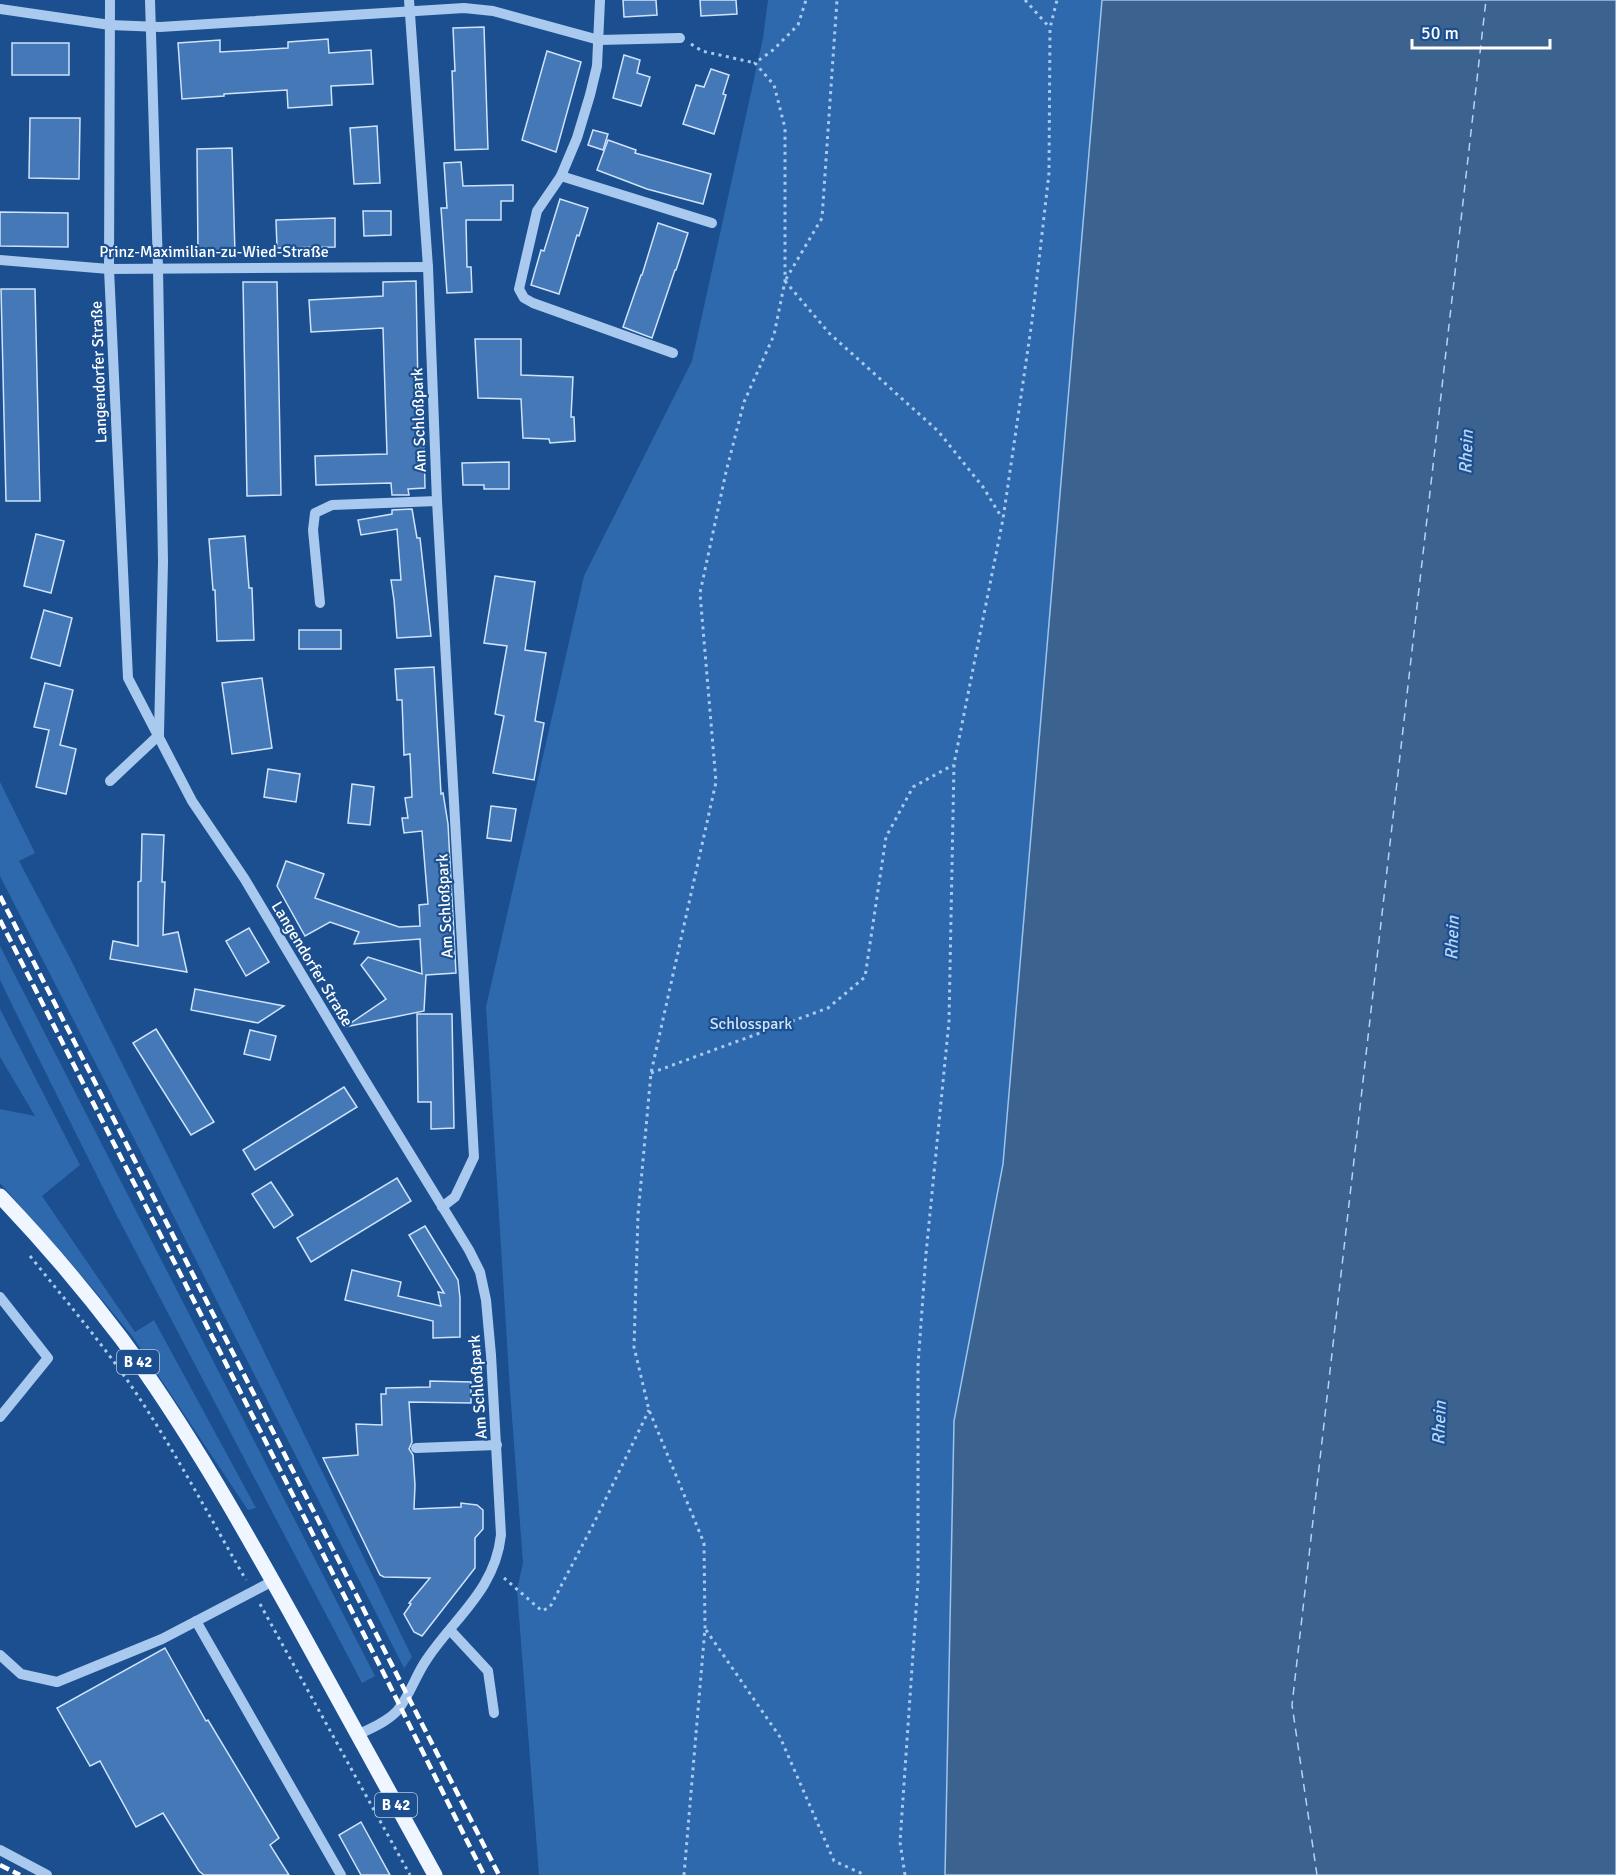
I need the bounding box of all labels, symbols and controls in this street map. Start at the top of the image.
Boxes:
scale bar [1412,12,1550,50]
text: 50 m [1421,22,1459,44]
street label: Prinz-Maximilian-zu-Wied-Straße [99,242,329,262]
street label: Langendorfer Straße [87,300,111,444]
street label: Am Schloßpark [407,367,431,473]
water label: Rhein [1454,428,1478,475]
street label: Am Schloßpark [432,853,458,959]
street label: Langendorfer Straße [267,898,357,1030]
water label: Rhein [1440,914,1464,961]
park label: Schlosspark [710,1014,792,1034]
street label: Am Schloßpark [464,1334,492,1440]
road number: B 42 [117,1350,159,1374]
water label: Rhein [1427,1399,1451,1446]
road number: B 42 [375,1793,417,1817]

